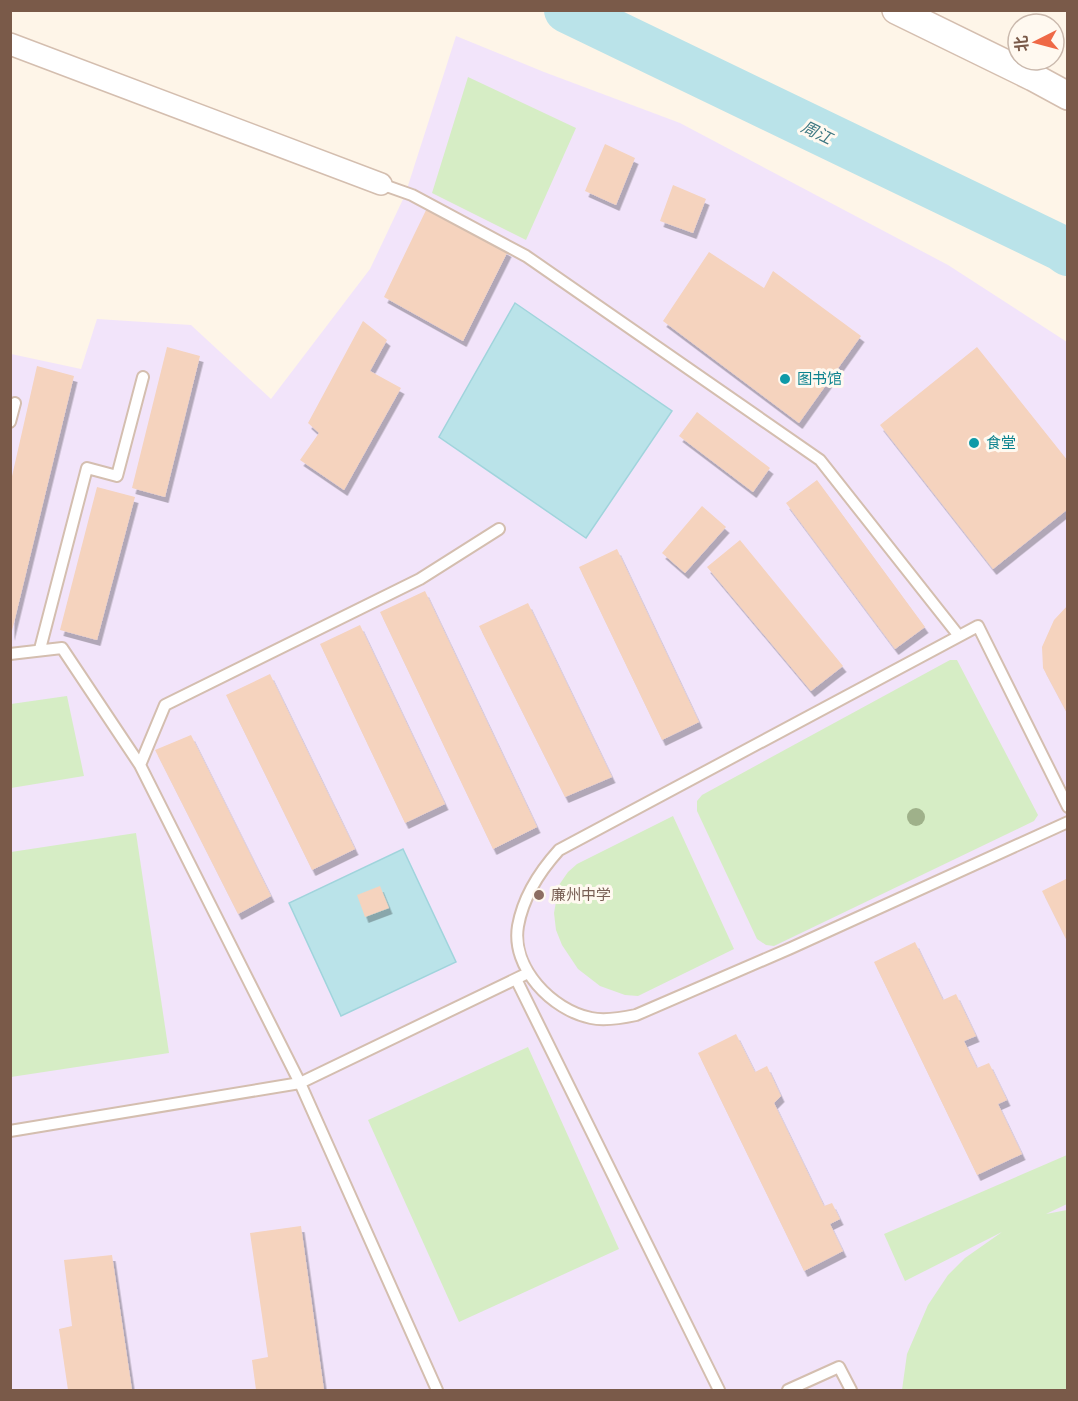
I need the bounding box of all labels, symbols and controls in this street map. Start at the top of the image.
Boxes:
north arrow [1006,12,1066,72]
text: 北 [1009,34,1033,53]
water label: 周江 [798,115,838,150]
place label: 图书馆 [797,368,842,388]
marker: 图书馆 [778,372,792,386]
place label: 食堂 [986,432,1016,452]
marker: 食堂 [967,436,981,450]
place label: 廉州中学 [551,884,611,904]
marker: 廉州中学 [532,888,546,902]

